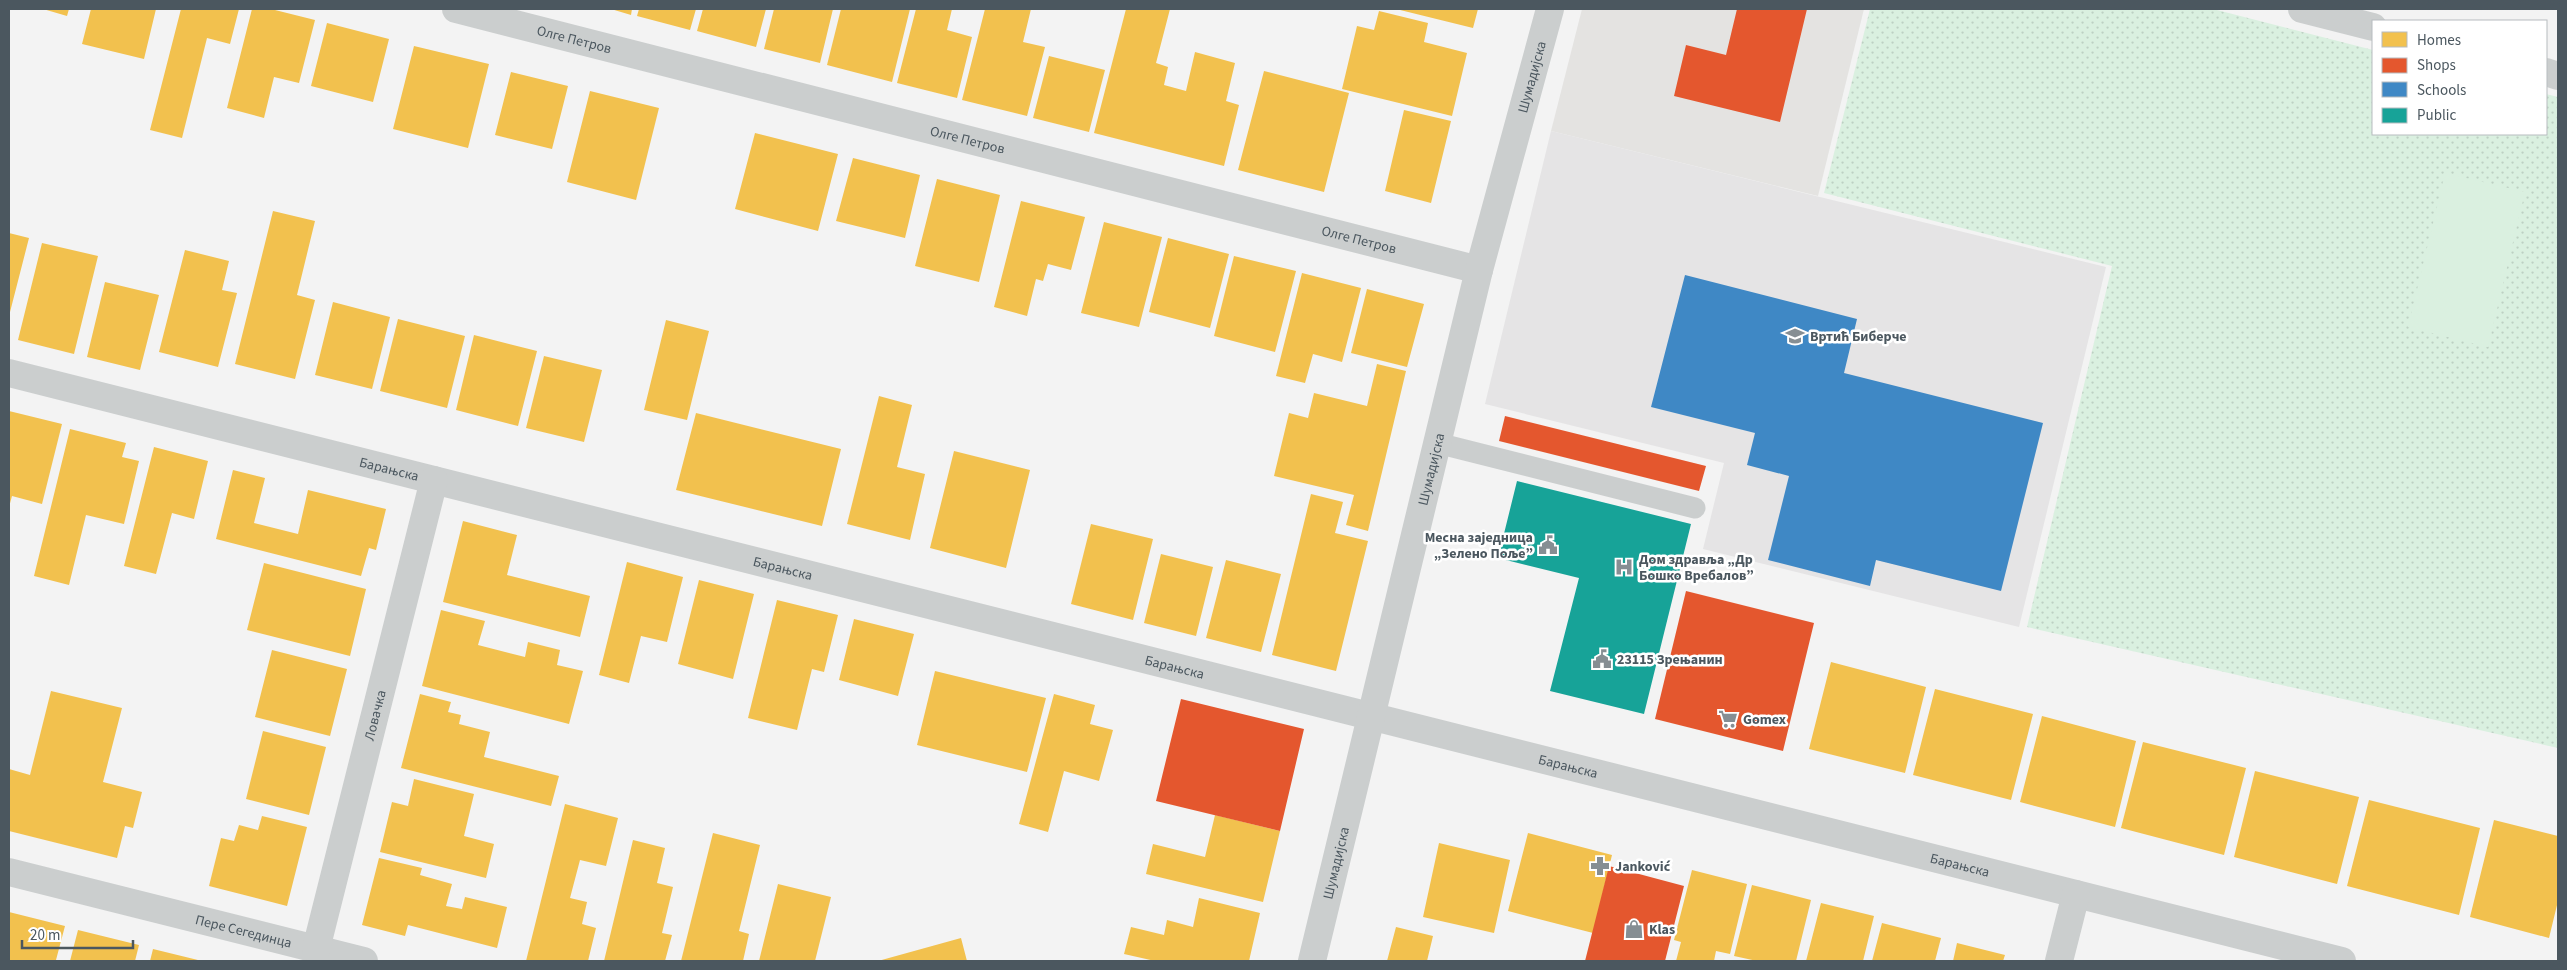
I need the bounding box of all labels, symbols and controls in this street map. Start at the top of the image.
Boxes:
legend [2372,20,2547,135]
street label: Олге Петров [534,21,613,59]
text: Homes [2417,30,2461,51]
street label: Шумадијска [1513,39,1552,115]
text: Shops [2417,55,2456,76]
text: Schools [2417,80,2466,101]
text: Public [2417,105,2456,126]
street label: Олге Петров [928,121,1007,160]
street label: Олге Петров [1319,221,1398,260]
school or university icon: Вртић Биберче [1784,325,1806,347]
place label: Вртић Биберче [1810,327,1907,347]
street label: Шумадијска [1413,431,1450,508]
street label: Барањска [357,453,421,487]
place label: Месна заједница „Зелено Поље” [1425,528,1533,564]
public building icon: Месна заједница „Зелено Поље” [1537,534,1559,556]
place label: Дом здравља „Др Бошко Вребалов” [1639,550,1754,586]
street label: Барањска [751,552,814,586]
hospital icon: Дом здравља „Др Бошко Вребалов” [1613,556,1635,578]
public building icon: 23115 Зрењанин [1591,648,1613,670]
place label: 23115 Зрењанин [1617,650,1723,670]
street label: Барањска [1142,651,1206,685]
street label: Ловачка [360,688,392,743]
supermarket icon: Gomex [1717,708,1739,730]
place label: Gomex [1743,710,1786,730]
street label: Барањска [1536,750,1600,784]
street label: Шумадијска [1318,825,1355,901]
street label: Барањска [1928,849,1992,883]
pharmacy icon: Janković [1589,855,1611,877]
place label: Janković [1615,857,1671,877]
street label: Пере Сегединца [193,910,294,954]
scale bar [22,918,134,950]
shop icon: Klas [1623,918,1645,940]
place label: Klas [1649,920,1675,940]
text: 20 m [30,925,60,946]

